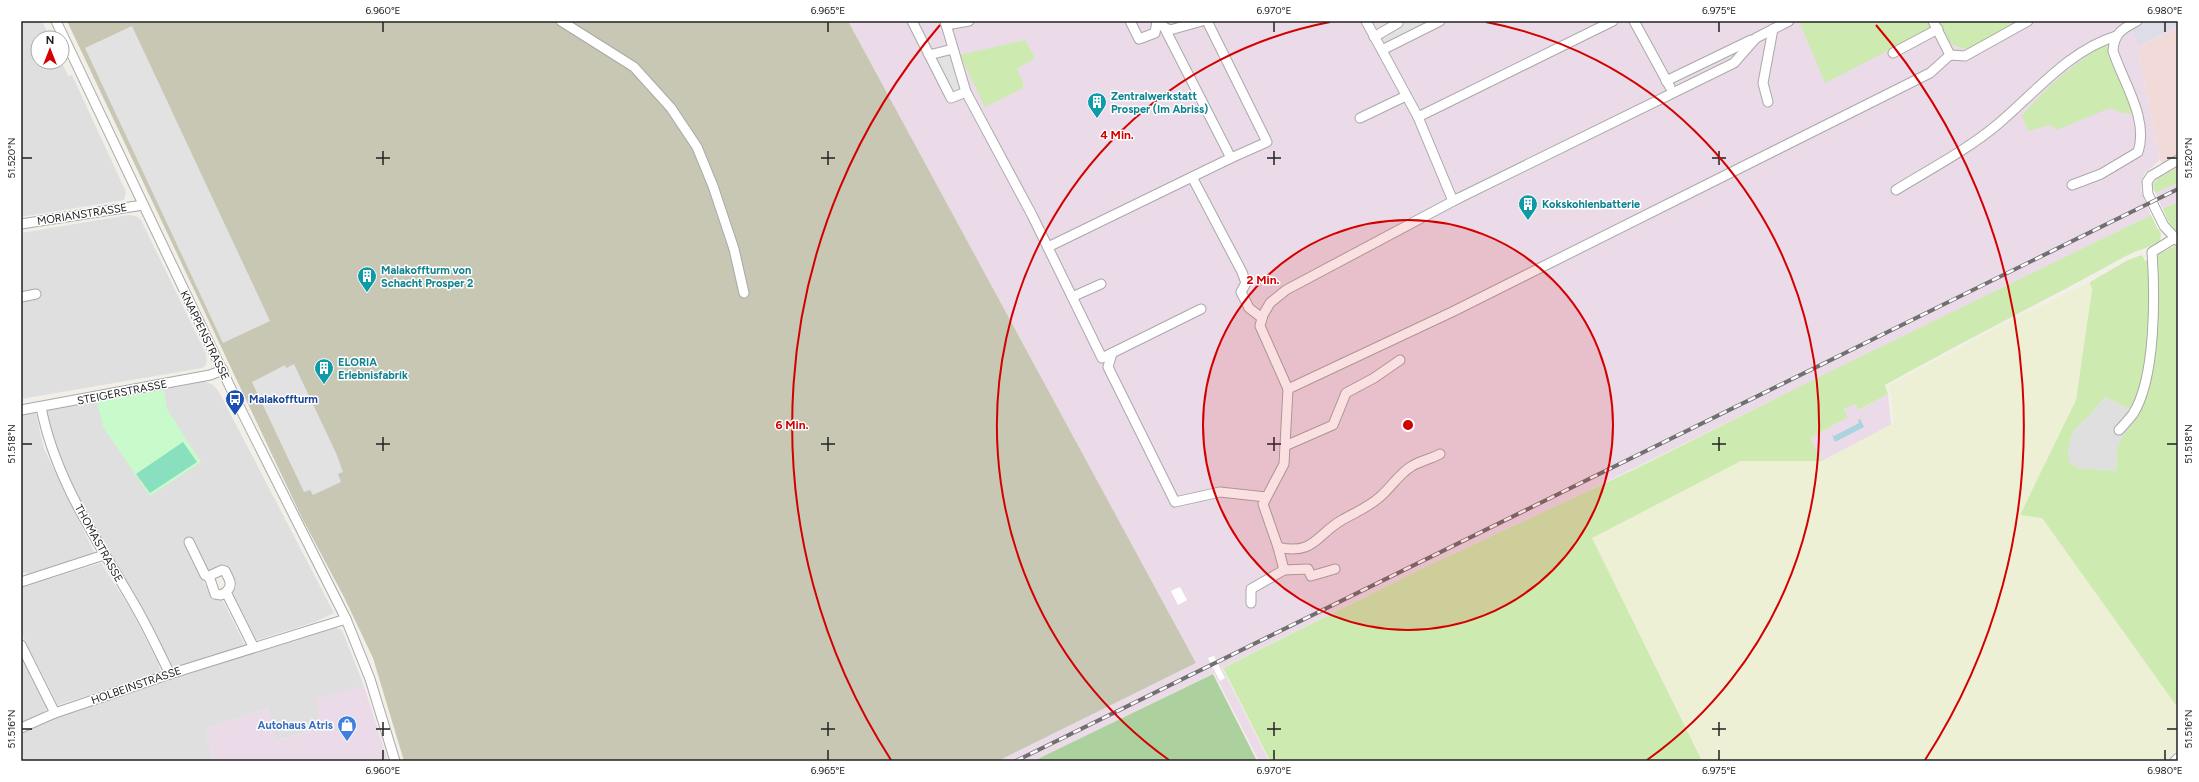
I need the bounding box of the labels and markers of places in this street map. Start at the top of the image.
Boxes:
place label: Zentralwerkstatt Prosper (Im Abriss) [1111,90,1208,116]
building icon: Zentralwerkstatt Prosper (Im Abriss) [1086,91,1108,119]
building icon: Kokskohlenbatterie [1517,193,1539,221]
place label: Kokskohlenbatterie [1542,198,1640,211]
place label: Malakoffturm von Schacht Prosper 2 [381,264,473,290]
building icon: Malakoffturm von Schacht Prosper 2 [356,265,378,293]
place label: ELORIA Erlebnisfabrik [338,356,408,382]
building icon: ELORIA Erlebnisfabrik [313,357,335,385]
bus stop icon: Malakoffturm [224,388,246,416]
place label: Malakoffturm [249,393,318,406]
centre of rings [1401,418,1415,432]
shop icon: Autohaus Atris [336,714,358,742]
place label: Autohaus Atris [258,719,333,732]

